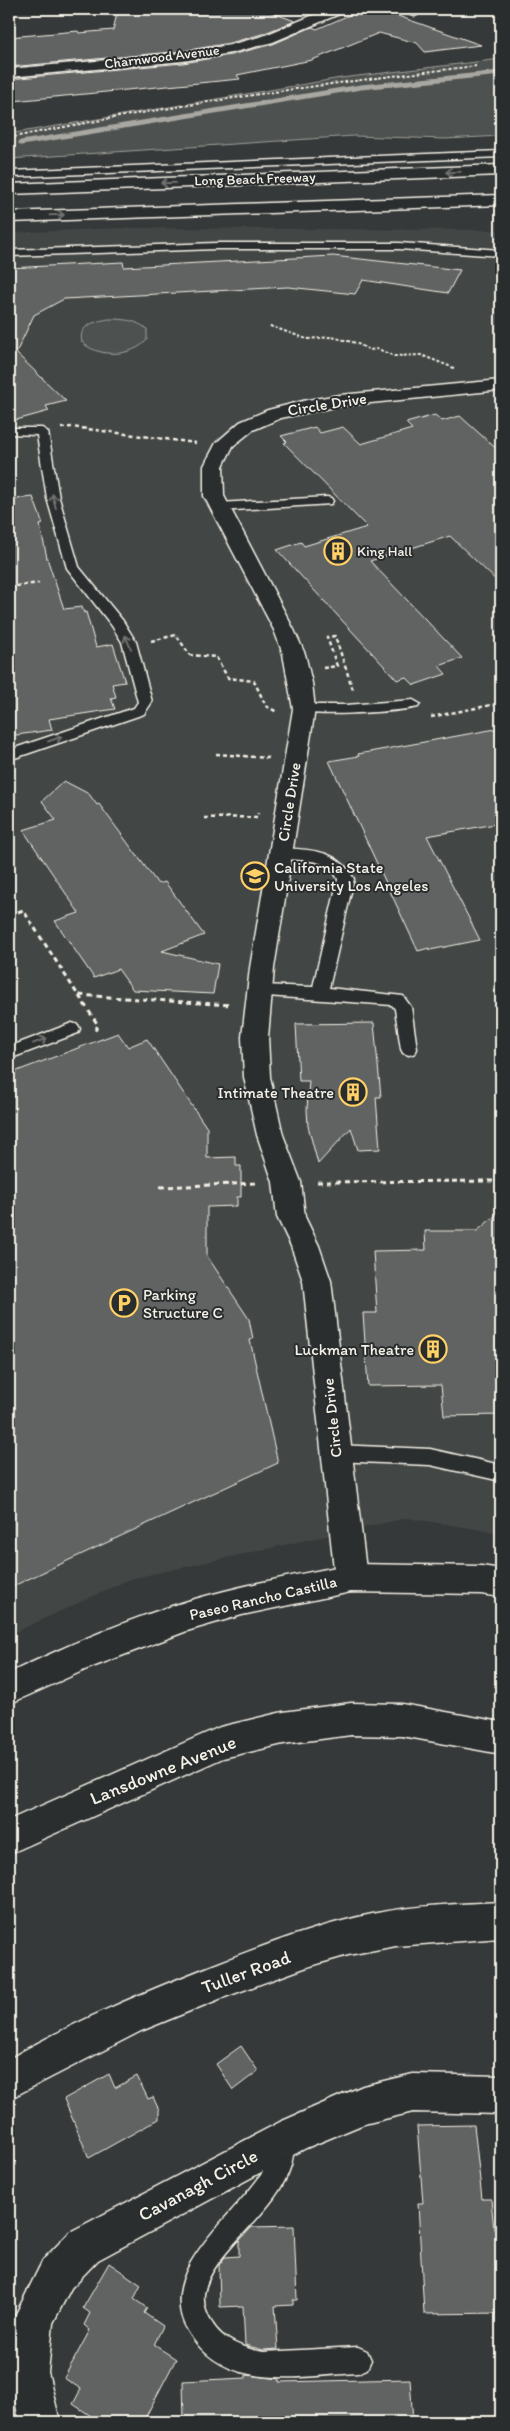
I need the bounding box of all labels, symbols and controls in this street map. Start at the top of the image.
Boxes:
street label: Charnwood Avenue [103,41,221,72]
one-way arrow [445,167,461,177]
street label: Long Beach Freeway [194,168,316,190]
one-way arrow [160,178,176,187]
one-way arrow [49,210,65,220]
street label: Circle Drive [286,388,368,420]
one-way arrow [49,493,58,509]
building icon: King Hall [323,536,353,566]
place label: King Hall [357,543,412,560]
one-way arrow [122,635,132,650]
one-way arrow [47,734,62,743]
street label: Circle Drive [273,761,305,843]
place label: California State University Los Angeles [274,858,428,895]
school or university icon: California State University Los Angeles [240,861,270,891]
one-way arrow [32,1036,47,1045]
building icon: Intimate Theatre [338,1077,368,1107]
place label: Intimate Theatre [218,1083,334,1102]
place label: Parking Structure C [143,1285,223,1322]
parking icon: Parking Structure C [109,1288,139,1318]
building icon: Luckman Theatre [418,1334,448,1364]
place label: Luckman Theatre [294,1340,414,1359]
street label: Circle Drive [318,1377,346,1459]
street label: Paseo Rancho Castilla [187,1572,339,1624]
street label: Lansdowne Avenue [87,1730,239,1810]
street label: Tuller Road [198,1945,294,1999]
street label: Cavanagh Circle [134,2144,262,2226]

